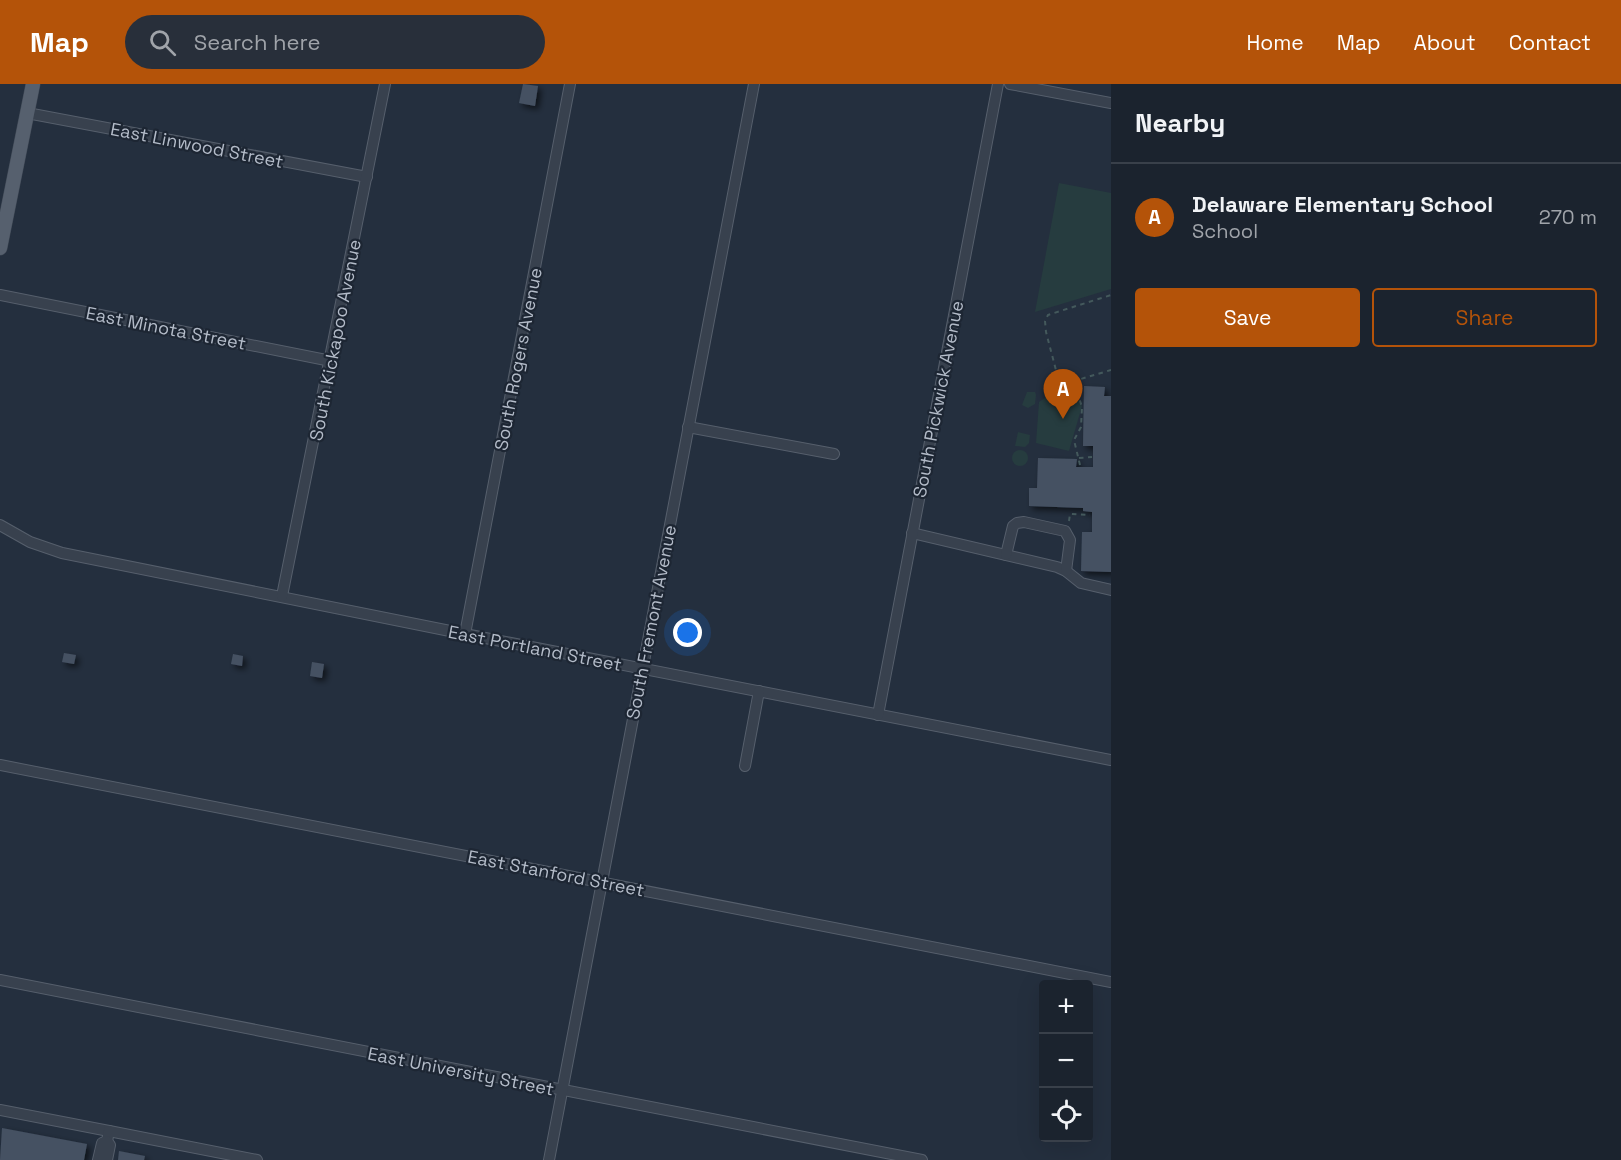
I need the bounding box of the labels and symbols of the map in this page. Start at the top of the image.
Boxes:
street label: East Linwood Street [109,117,285,173]
street label: South Kickapoo Avenue [304,237,366,443]
street label: South Rogers Avenue [489,266,547,452]
street label: South Pickwick Avenue [908,299,968,499]
street label: East Minota Street [84,301,248,355]
pin: A [1044,370,1082,419]
street label: South Fremont Avenue [621,523,681,721]
your location [673,618,702,647]
street label: East Portland Street [446,620,624,676]
street label: East Stanford Street [466,845,646,901]
street label: East University Street [366,1042,556,1100]

